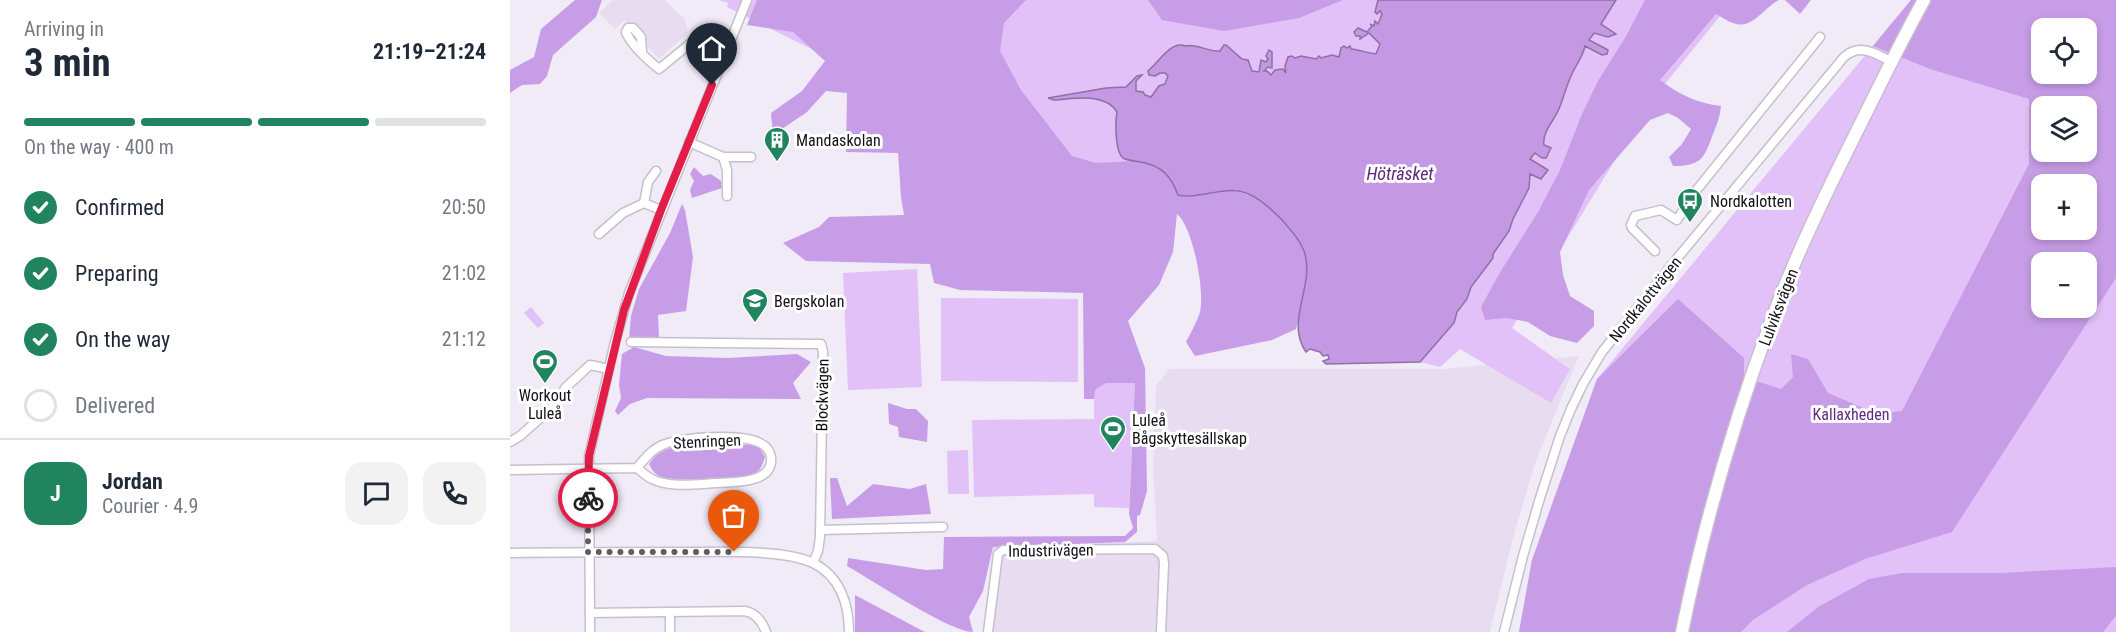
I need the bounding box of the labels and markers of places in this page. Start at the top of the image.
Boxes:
pin [686,23,737,85]
building icon: Mandaskolan [762,125,792,163]
place label: Mandaskolan [796,131,881,150]
bus stop icon: Nordkalotten [1675,186,1705,224]
place label: Nordkalotten [1710,192,1792,211]
school or university icon: Bergskolan [740,286,770,324]
place label: Bergskolan [774,292,844,311]
sports icon: Workout Luleå [530,347,560,385]
place label: Workout Luleå [519,386,572,423]
place label: Luleå Bågskyttesällskap [1132,411,1247,448]
sports icon: Luleå Bågskyttesällskap [1098,414,1128,452]
pin [708,490,759,552]

